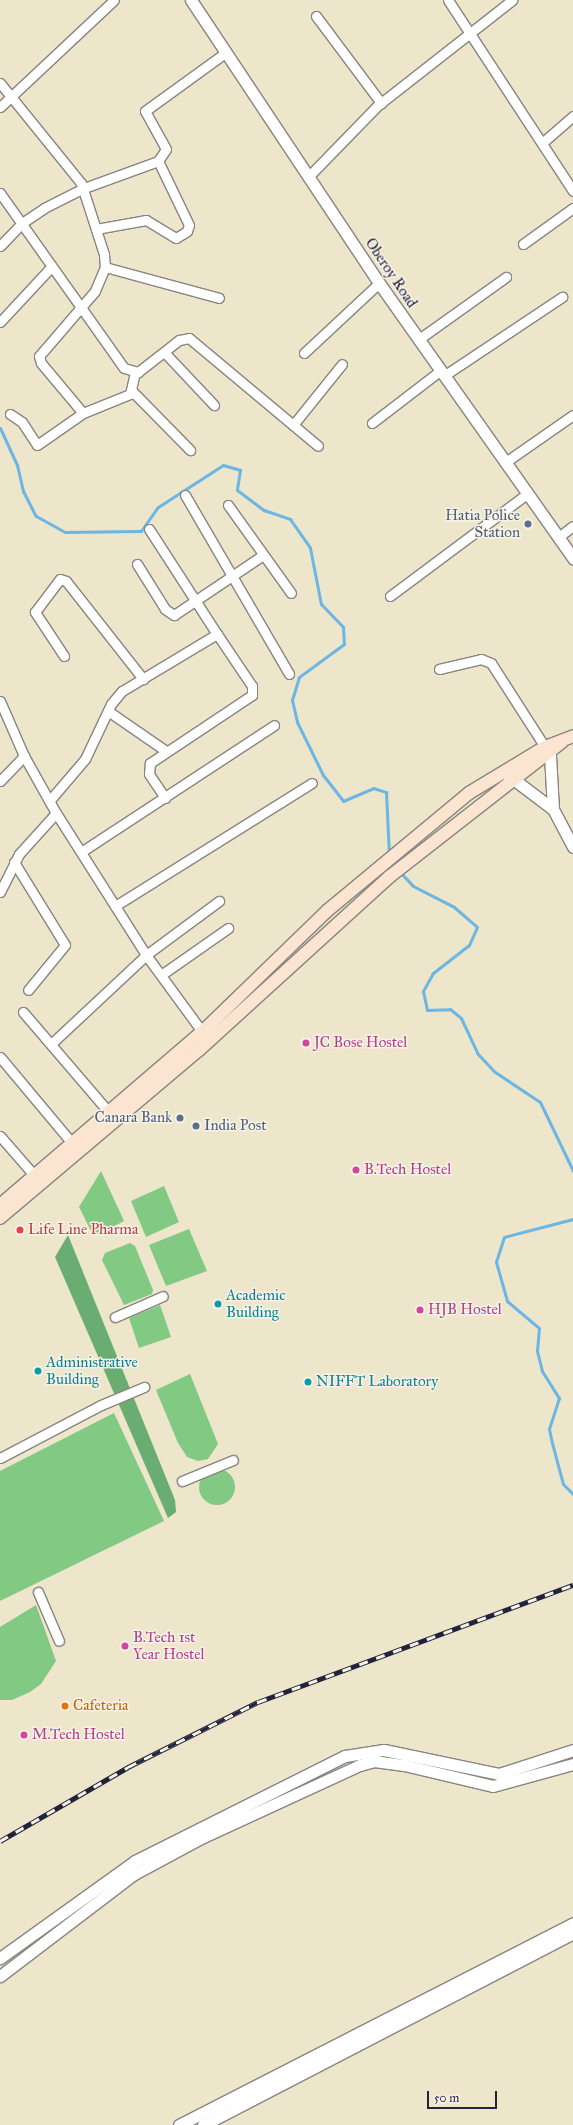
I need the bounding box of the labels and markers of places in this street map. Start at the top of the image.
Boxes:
place label: Hatia Police Station [445,506,520,541]
marker: Hatia Police Station [523,519,533,529]
place label: JC Bose Hostel [314,1034,407,1052]
marker: JC Bose Hostel [301,1038,311,1048]
place label: Canara Bank [94,1109,172,1127]
marker: Canara Bank [175,1113,185,1123]
place label: India Post [204,1117,266,1135]
marker: India Post [191,1121,201,1131]
place label: B.Tech Hostel [364,1161,451,1179]
marker: B.Tech Hostel [351,1165,361,1175]
place label: Life Line Pharma [28,1221,138,1239]
marker: Life Line Pharma [15,1225,25,1235]
place label: Academic Building [226,1286,285,1321]
marker: Academic Building [213,1299,223,1309]
place label: HJB Hostel [428,1301,502,1319]
marker: HJB Hostel [415,1305,425,1315]
place label: Administrative Building [46,1353,138,1388]
marker: Administrative Building [33,1366,43,1376]
place label: NIFFT Laboratory [316,1373,438,1391]
marker: NIFFT Laboratory [303,1377,313,1387]
place label: B.Tech 1st Year Hostel [133,1628,204,1663]
marker: B.Tech 1st Year Hostel [120,1641,130,1651]
place label: Cafeteria [73,1697,128,1715]
marker: Cafeteria [60,1701,70,1711]
place label: M.Tech Hostel [32,1726,125,1744]
marker: M.Tech Hostel [19,1730,29,1740]

